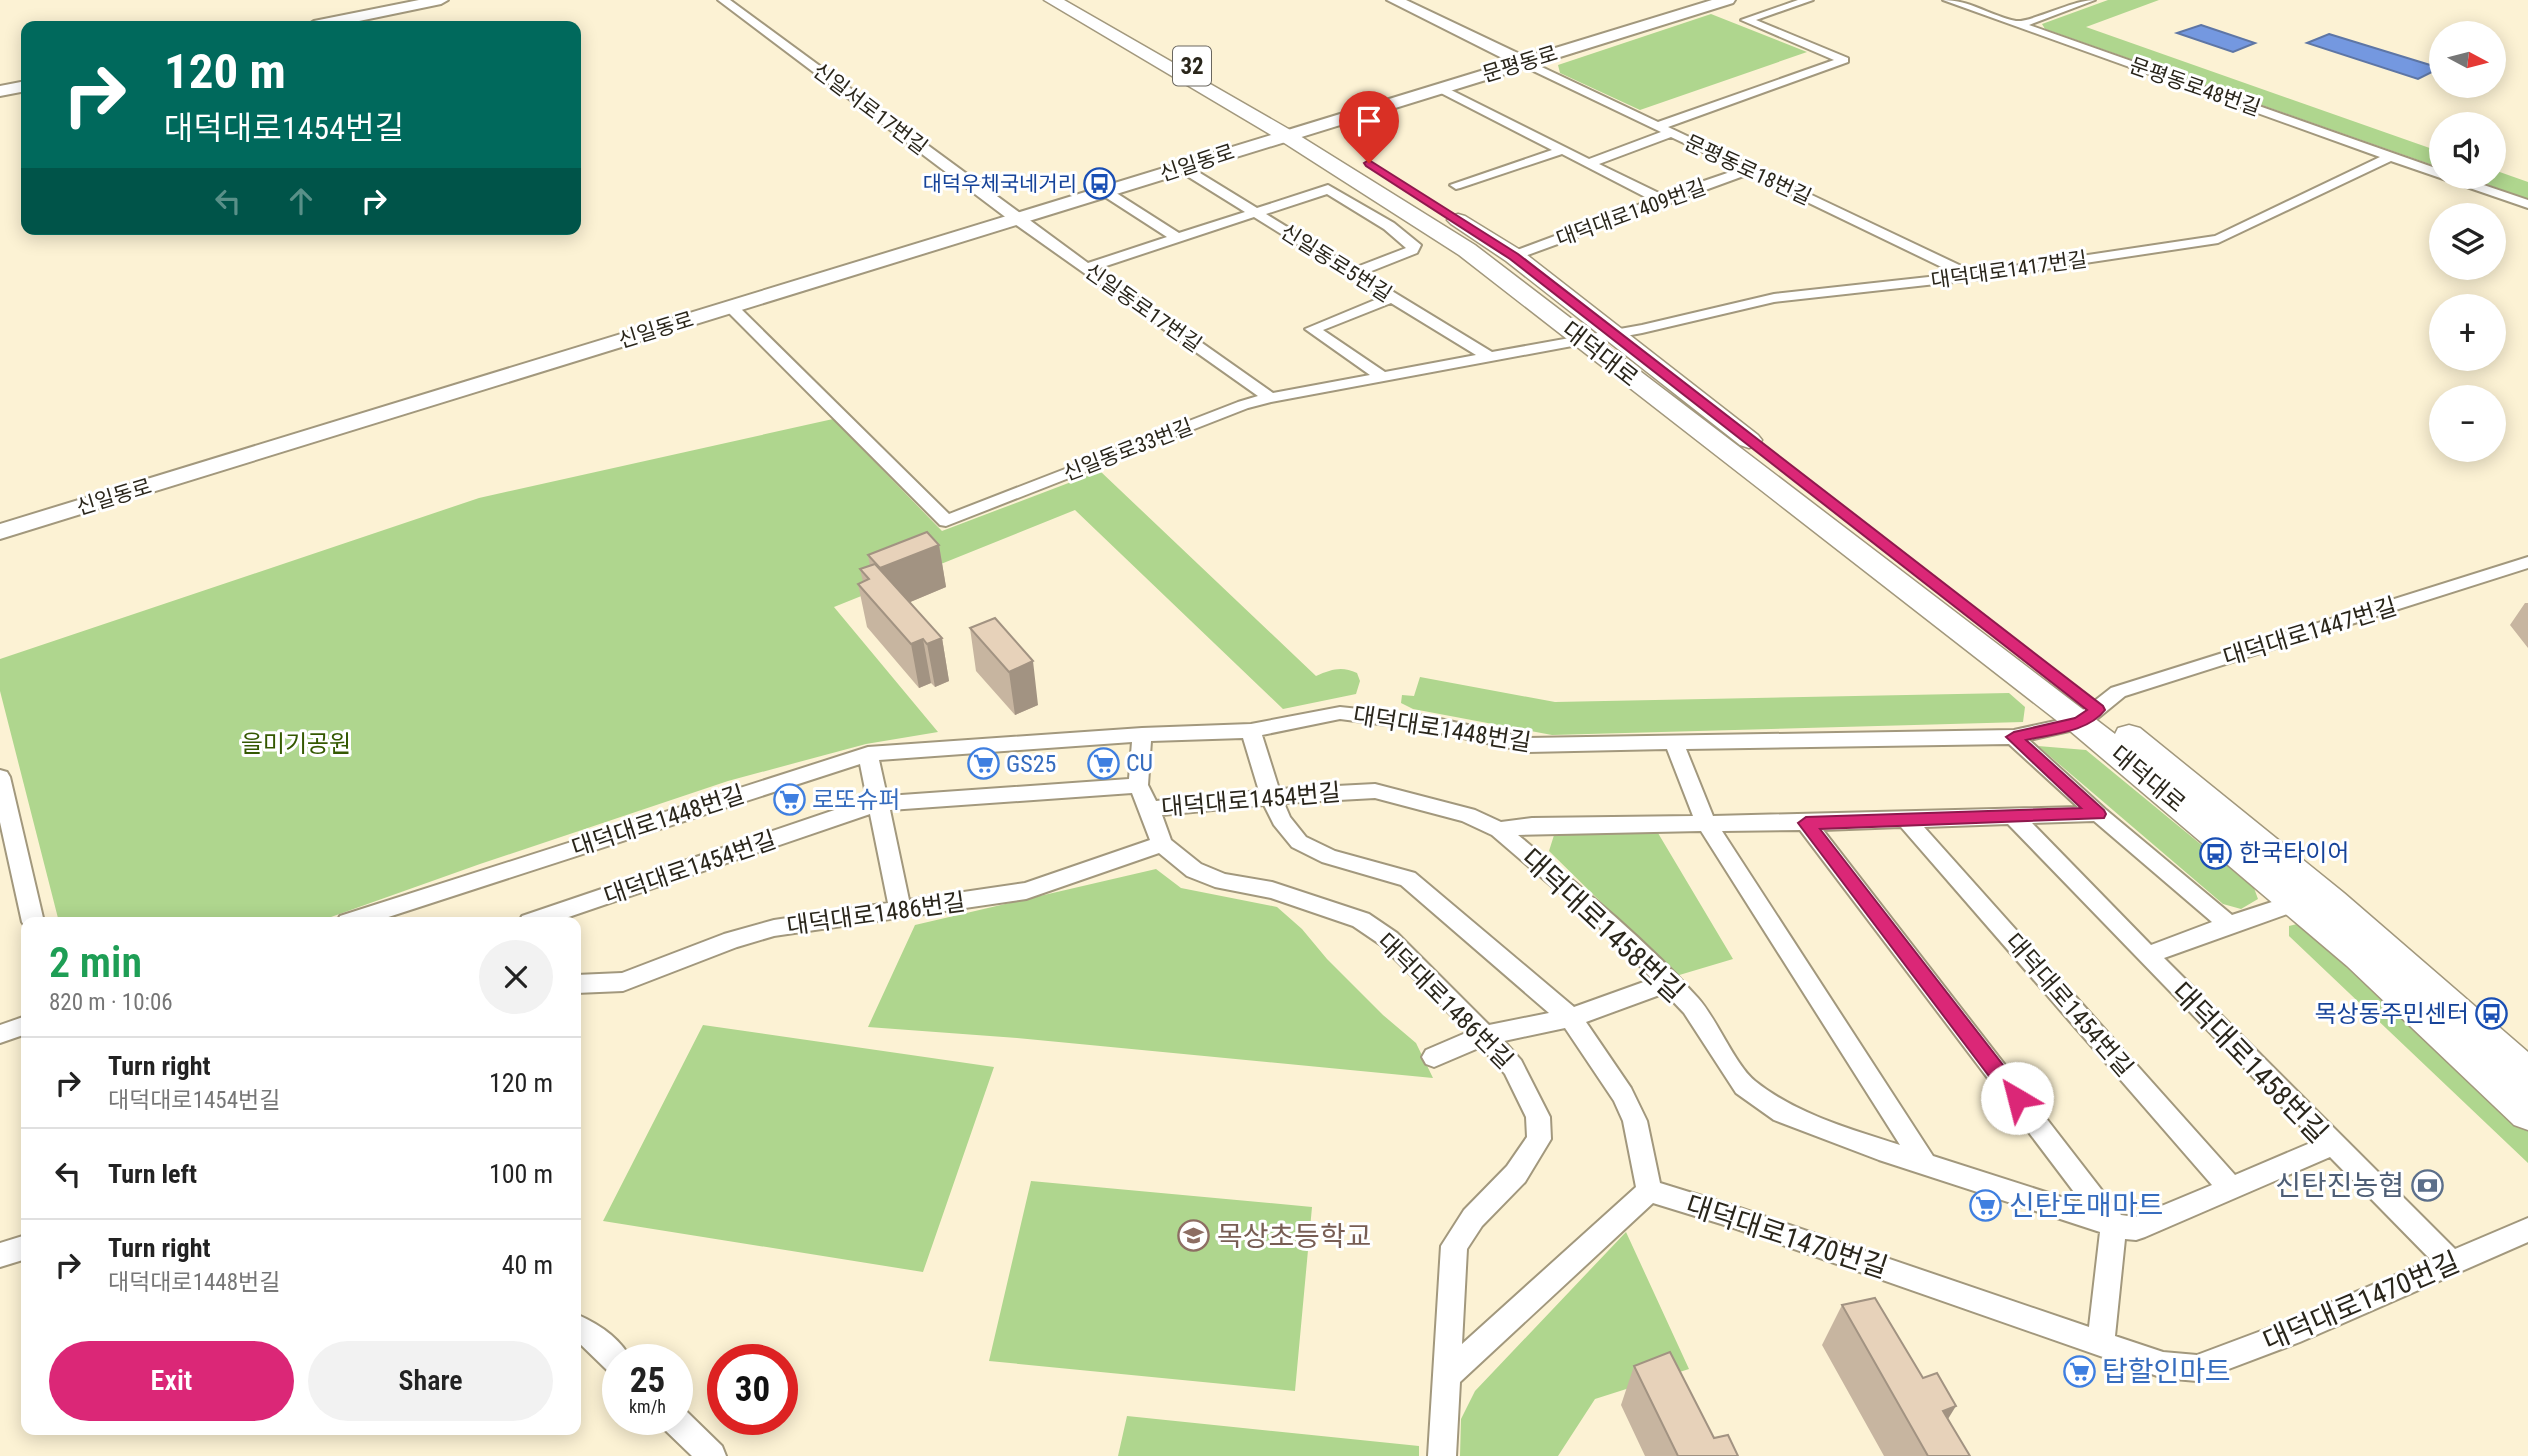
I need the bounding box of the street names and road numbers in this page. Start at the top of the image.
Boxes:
street label: 문평동로 [1480,41,1560,87]
road number: 32 [1173,46,1211,86]
street label: 문평동로48번길 [2126,53,2264,121]
street label: 신일서로17번길 [808,58,932,160]
street label: 문평동로18번길 [1681,130,1815,210]
street label: 신일동로 [1157,140,1237,186]
street label: 대덕대로1409번길 [1553,175,1709,251]
street label: 신일동로5번길 [1276,219,1396,307]
street label: 대덕대로1417번길 [1929,247,2089,293]
street label: 신일동로17번길 [1080,259,1206,357]
street label: 신일동로 [616,307,696,353]
street label: 대덕대로 [1557,316,1643,392]
street label: 신일동로33번길 [1060,414,1196,486]
street label: 신일동로 [74,474,154,520]
street label: 대덕대로1447번길 [2220,592,2400,672]
street label: 대덕대로1448번길 [1351,701,1533,757]
street label: 대덕대로 [2105,740,2191,818]
street label: 대덕대로1454번길 [1160,778,1342,822]
street label: 대덕대로1448번길 [568,780,748,862]
street label: 대덕대로1454번길 [600,825,780,911]
street label: 대덕대로1458번길 [1515,842,1691,1009]
street label: 대덕대로1486번길 [785,888,967,940]
street label: 대덕대로1486번길 [1372,928,1518,1074]
street label: 대덕대로1454번길 [1999,928,2139,1082]
street label: 대덕대로1458번길 [2165,975,2334,1149]
street label: 대덕대로1470번길 [1682,1188,1892,1285]
street label: 대덕대로1470번길 [2258,1245,2464,1358]

